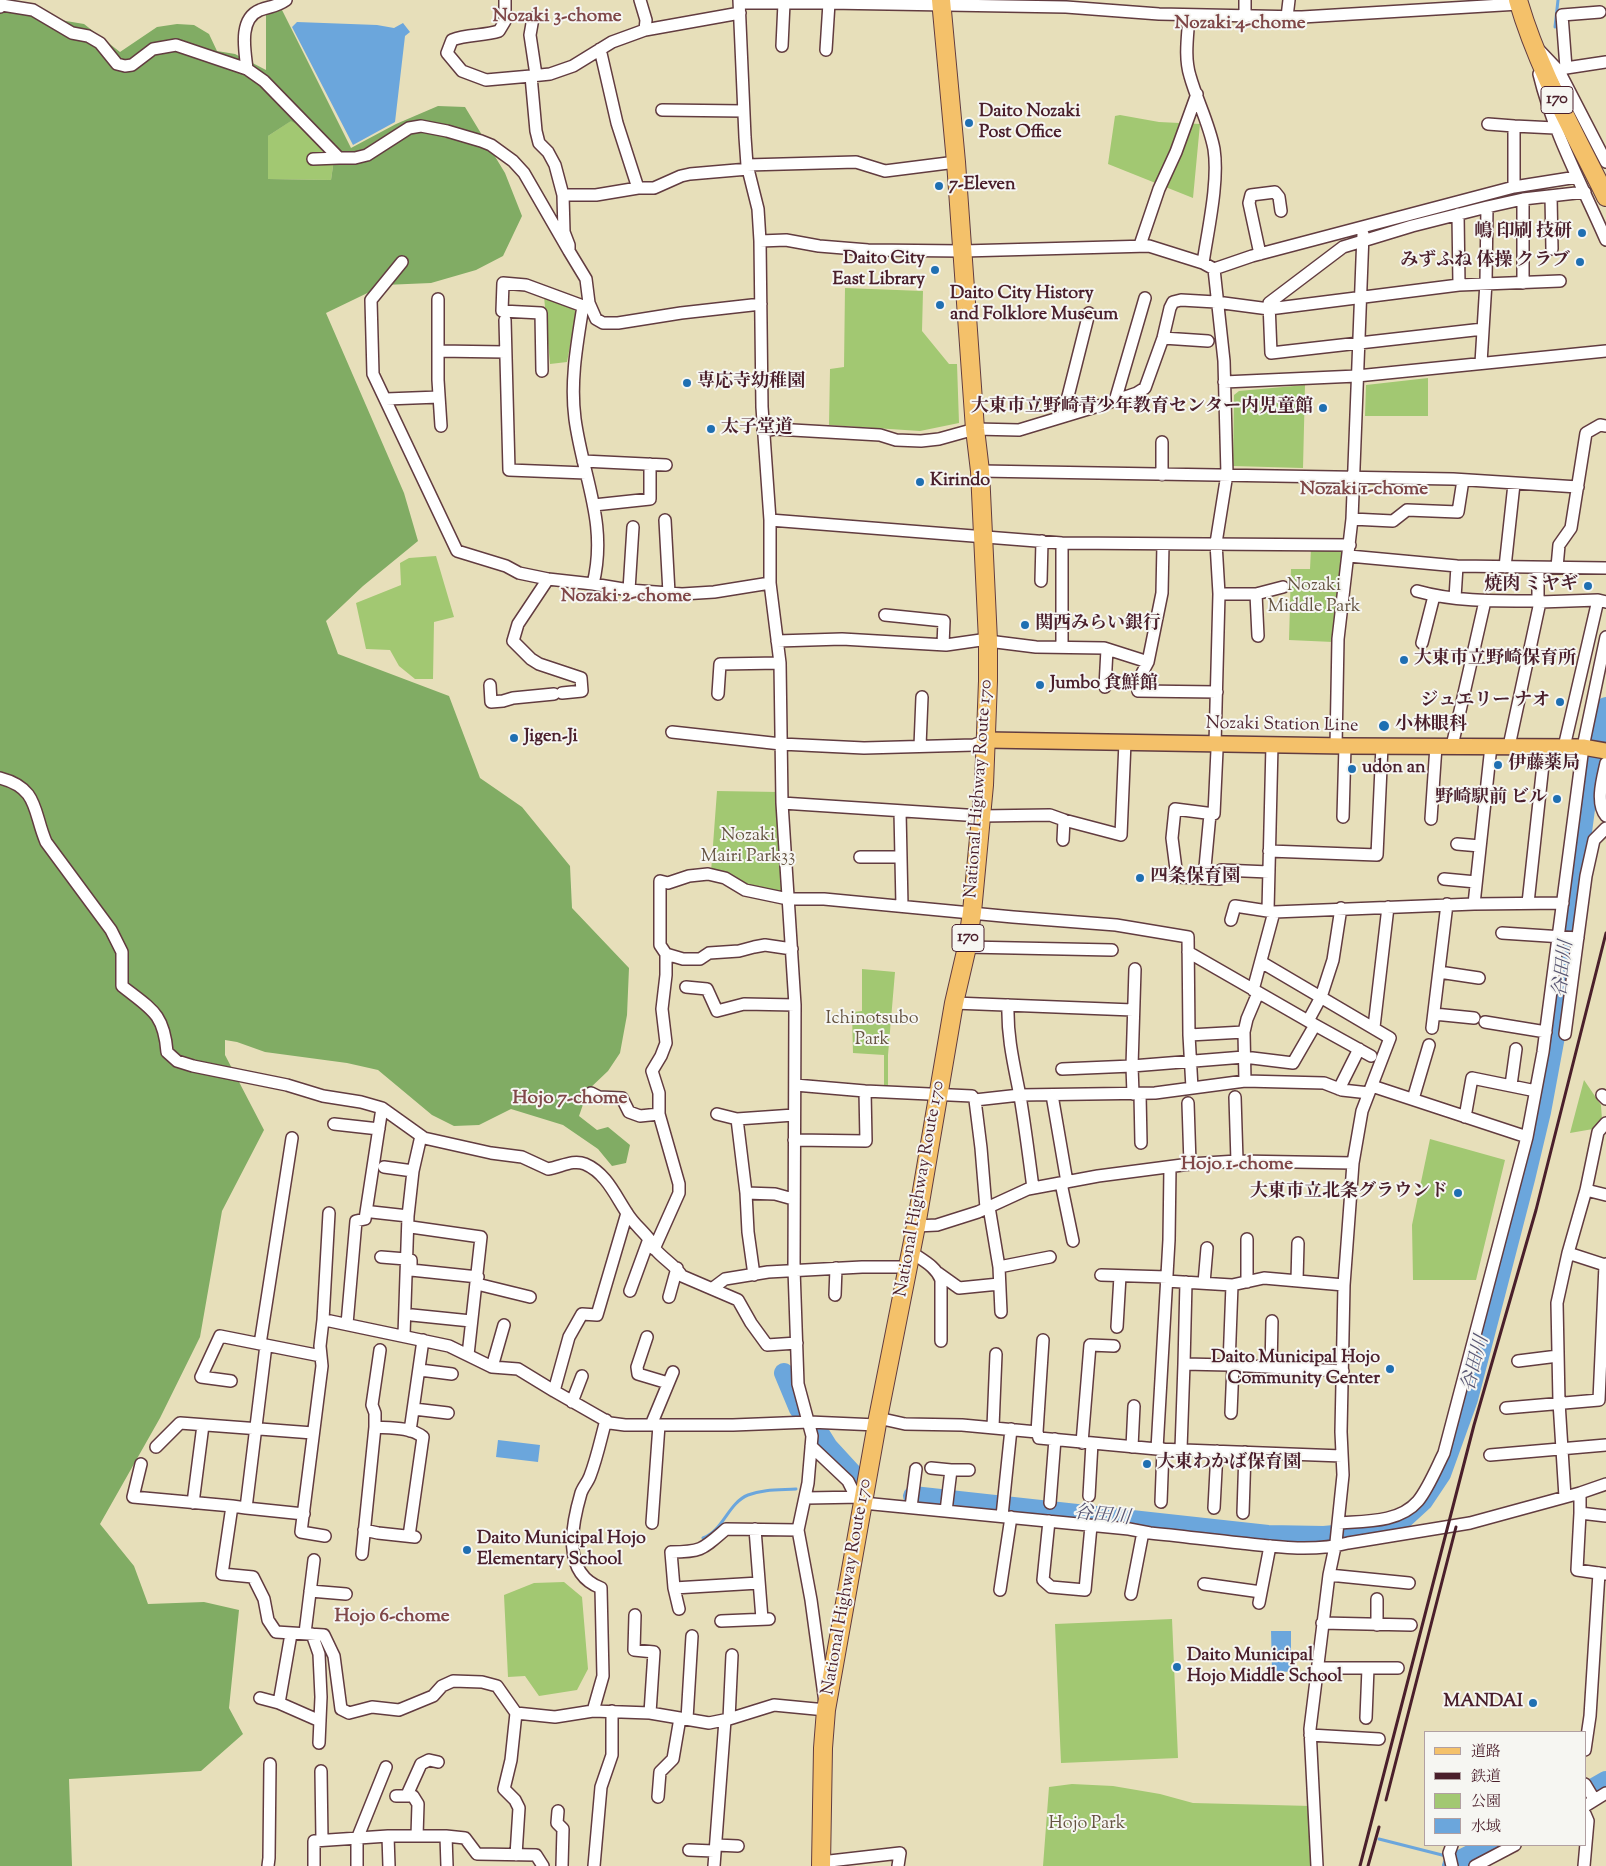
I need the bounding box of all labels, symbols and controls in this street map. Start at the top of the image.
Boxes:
district label: Nozaki 3-chome [492,7,622,29]
district label: Nozaki 4-chome [1174,14,1306,36]
road number: 170 [1541,86,1573,114]
place label: Daito Nozaki Post Office [979,102,1080,144]
marker: Daito Nozaki Post Office [963,117,975,129]
place label: 7-Eleven [949,175,1016,197]
marker: 7-Eleven [933,180,945,192]
place label: 嶋 印刷 技研 [1474,222,1572,244]
marker: 嶋 印刷 技研 [1576,227,1588,239]
place label: Daito City East Library [833,249,925,292]
place label: みずふね 体操 クラブ [1400,251,1570,273]
marker: みずふね 体操 クラブ [1574,256,1586,268]
marker: Daito City East Library [929,264,941,276]
place label: Daito City History and Folklore Museum [950,284,1118,326]
marker: Daito City History and Folklore Museum [934,299,946,311]
place label: 専応寺幼稚園 [697,372,805,394]
marker: 専応寺幼稚園 [681,377,693,389]
place label: 大東市立野崎青少年教育センター内児童館 [971,397,1313,419]
marker: 大東市立野崎青少年教育センター内児童館 [1317,402,1329,414]
place label: 太子堂道 [721,418,793,440]
marker: 太子堂道 [705,423,717,435]
place label: Kirindo [930,471,990,493]
marker: Kirindo [914,476,926,488]
district label: Nozaki 1-chome [1300,480,1428,502]
place label: 焼肉 ミヤギ [1484,575,1578,597]
park label: Nozaki Middle Park [1267,576,1361,618]
marker: 焼肉 ミヤギ [1582,580,1594,592]
district label: Nozaki 2-chome [561,587,691,609]
place label: 関西みらい銀行 [1035,614,1161,636]
marker: 関西みらい銀行 [1019,619,1031,631]
place label: 大東市立野崎保育所 [1414,649,1576,671]
marker: 大東市立野崎保育所 [1398,654,1410,666]
place label: Jumbo 食鮮館 [1050,674,1158,696]
street label: National Highway Route 170 [962,679,998,899]
marker: Jumbo 食鮮館 [1034,679,1046,691]
place label: ジュエリー ナオ [1420,691,1550,713]
marker: ジュエリー ナオ [1554,696,1566,708]
street label: Nozaki Station Line [1205,714,1359,738]
place label: 小林眼科 [1395,715,1467,737]
marker: 小林眼科 [1377,719,1391,733]
place label: Jigen-Ji [524,727,578,749]
marker: Jigen-Ji [508,732,520,744]
place label: 伊藤薬局 [1508,754,1580,776]
place label: udon an [1362,758,1426,780]
marker: 伊藤薬局 [1492,759,1504,771]
marker: udon an [1346,763,1358,775]
place label: 野崎駅前 ビル [1435,788,1547,810]
marker: 野崎駅前 ビル [1551,793,1563,805]
park label: Nozaki Mairi Park33 [701,826,795,869]
place label: 四条保育園 [1150,867,1240,889]
marker: 四条保育園 [1134,872,1146,884]
road number: 170 [952,924,984,951]
water label: 谷田川 [1550,939,1580,999]
park label: Ichinotsubo Park [826,1009,918,1052]
street label: National Highway Route 170 [891,1079,951,1299]
district label: Hojo 7-chome [513,1089,627,1111]
district label: Hojo 1-chome [1181,1155,1293,1177]
place label: 大東市立北条グラウンド [1250,1182,1448,1204]
marker: 大東市立北条グラウンド [1452,1187,1464,1199]
water label: 谷田川 [1459,1334,1495,1394]
place label: Daito Municipal Hojo Community Center [1211,1348,1380,1390]
marker: Daito Municipal Hojo Community Center [1384,1363,1396,1375]
place label: 大東わかば保育園 [1157,1453,1301,1475]
marker: 大東わかば保育園 [1141,1458,1153,1470]
street label: National Highway Route 170 [818,1477,878,1697]
water label: 谷田川 [1072,1503,1132,1531]
place label: Daito Municipal Hojo Elementary School [477,1529,646,1572]
marker: Daito Municipal Hojo Elementary School [461,1544,473,1556]
district label: Hojo 6-chome [334,1607,450,1629]
place label: Daito Municipal Hojo Middle School [1187,1646,1342,1688]
marker: Daito Municipal Hojo Middle School [1171,1661,1183,1673]
place label: MANDAI [1444,1692,1523,1714]
marker: MANDAI [1527,1697,1539,1709]
legend [1424,1731,1586,1846]
text: 道路 [1471,1742,1501,1763]
text: 鉄道 [1471,1767,1501,1788]
text: 公園 [1471,1792,1501,1813]
park label: Hojo Park [1048,1814,1126,1836]
text: 水域 [1471,1817,1501,1838]

